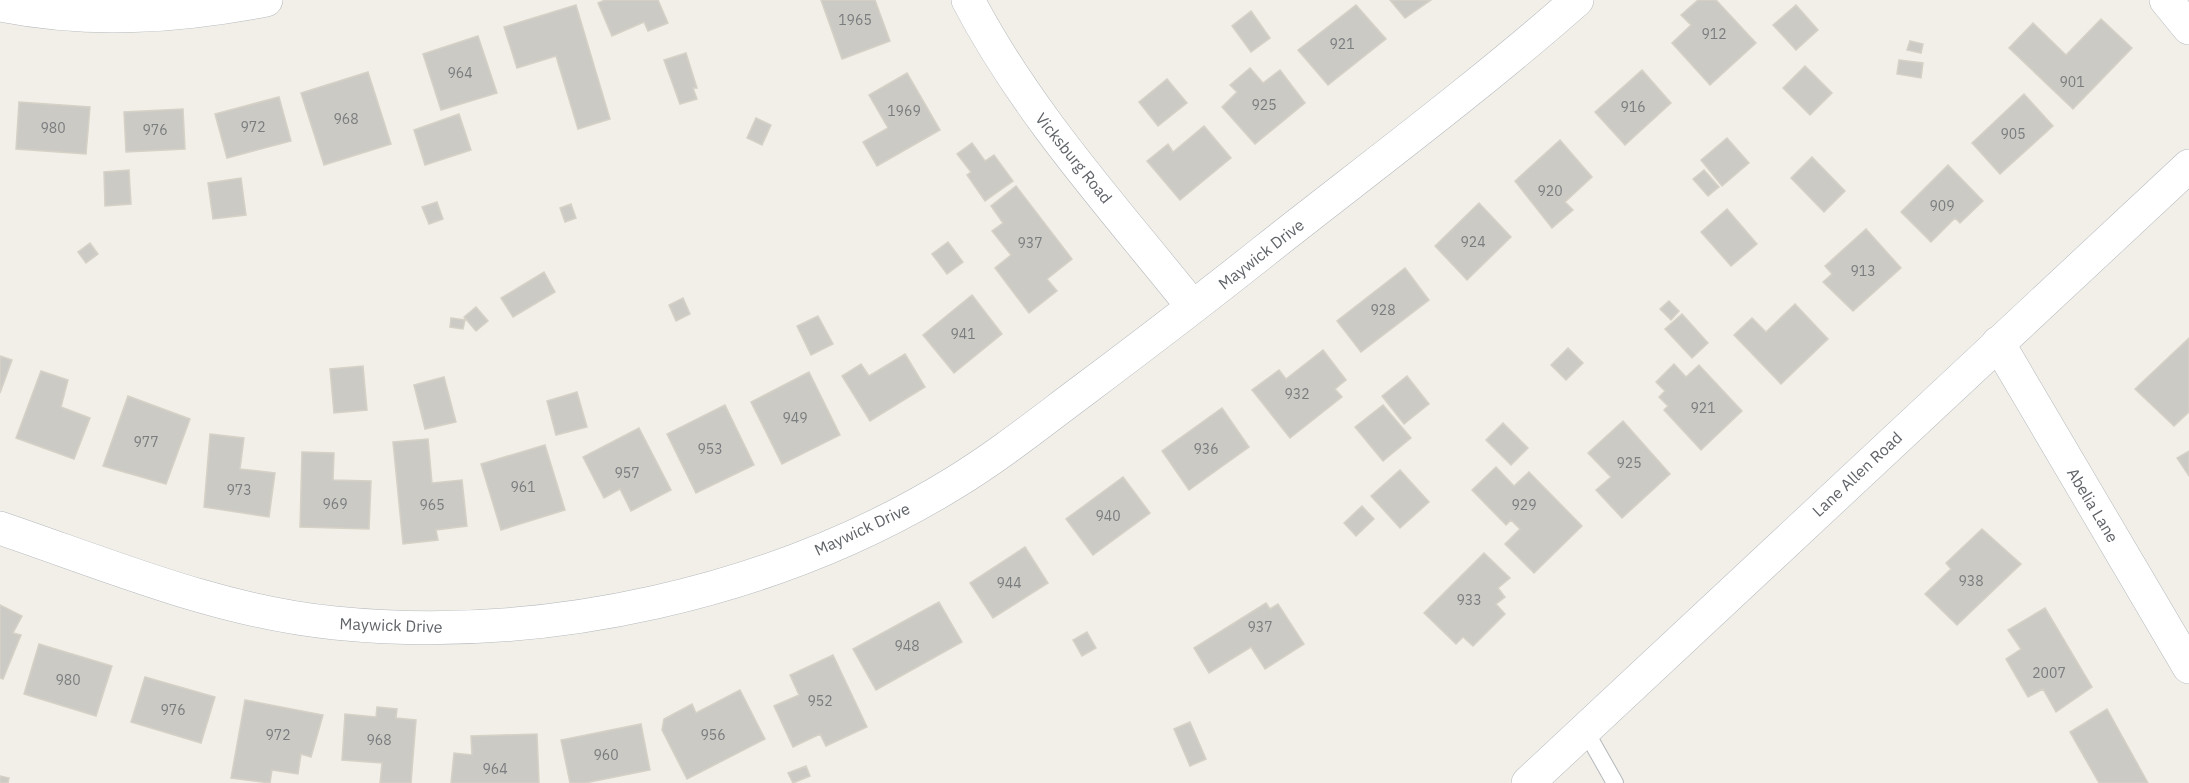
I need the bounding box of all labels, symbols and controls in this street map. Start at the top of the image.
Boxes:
house number: 1965 [838,11,872,29]
house number: 912 [1701,25,1727,43]
house number: 921 [1329,35,1355,53]
house number: 964 [447,64,473,82]
house number: 901 [2059,73,2085,91]
house number: 925 [1251,96,1277,114]
house number: 916 [1620,98,1646,116]
house number: 1969 [887,102,921,120]
street label: Vicksburg Road [1031,109,1117,207]
house number: 968 [333,110,359,128]
house number: 972 [240,118,266,136]
house number: 980 [40,119,66,137]
house number: 976 [142,121,168,139]
house number: 905 [2000,125,2026,143]
house number: 920 [1537,182,1563,200]
house number: 909 [1929,197,1955,215]
street label: Maywick Drive [1214,214,1308,294]
house number: 924 [1460,233,1486,251]
house number: 937 [1017,234,1043,252]
house number: 913 [1850,262,1876,280]
house number: 928 [1370,301,1396,319]
house number: 941 [950,325,976,343]
house number: 932 [1284,385,1310,403]
house number: 921 [1690,399,1716,417]
house number: 949 [782,409,808,427]
street label: Lane Allen Road [1808,427,1906,521]
house number: 977 [133,433,159,451]
house number: 953 [697,440,723,458]
house number: 936 [1193,440,1219,458]
house number: 925 [1616,454,1642,472]
house number: 957 [614,464,640,482]
street label: Abelia Lane [2063,464,2123,546]
house number: 961 [510,478,536,496]
house number: 973 [226,481,252,499]
house number: 969 [322,495,348,513]
house number: 965 [419,496,445,514]
house number: 929 [1511,496,1537,514]
street label: Maywick Drive [811,498,913,560]
house number: 940 [1095,507,1121,525]
house number: 938 [1958,572,1984,590]
house number: 944 [996,574,1022,592]
house number: 933 [1456,591,1482,609]
street label: Maywick Drive [339,613,443,637]
house number: 937 [1247,618,1273,636]
house number: 948 [894,637,920,655]
house number: 2007 [2032,664,2066,682]
house number: 980 [55,671,81,689]
house number: 952 [807,692,833,710]
house number: 976 [160,701,186,719]
house number: 972 [265,726,291,744]
house number: 956 [700,726,726,744]
house number: 968 [366,731,392,749]
house number: 960 [593,746,619,764]
house number: 964 [482,760,508,778]

